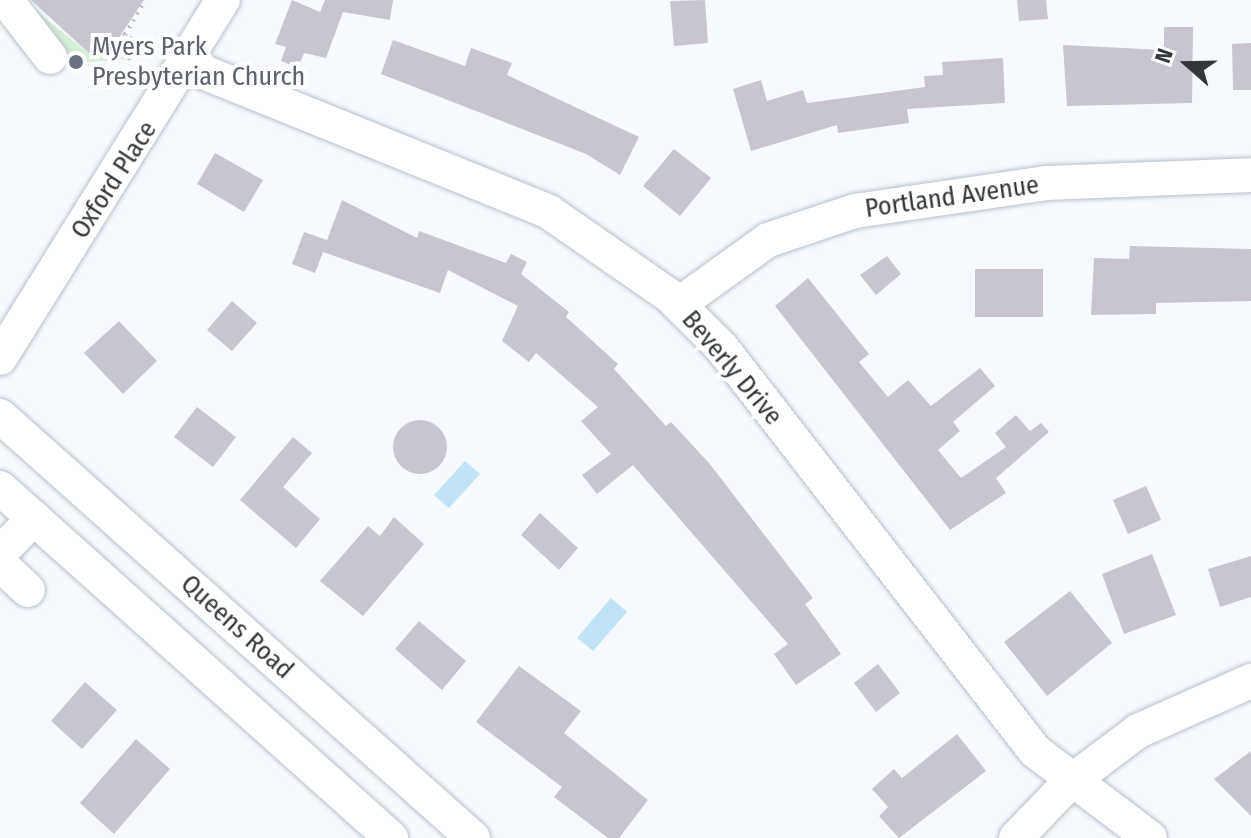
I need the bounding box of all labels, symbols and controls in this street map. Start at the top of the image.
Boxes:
north arrow [1147,24,1227,104]
place label: Myers Park Presbyterian Church [92,31,305,92]
text: N [1149,45,1179,66]
marker: Myers Park Presbyterian Church [67,53,85,71]
street label: Oxford Place [65,116,163,244]
street label: Portland Avenue [863,169,1041,225]
street label: Beverly Drive [675,304,789,432]
street label: Queens Road [174,568,300,686]

